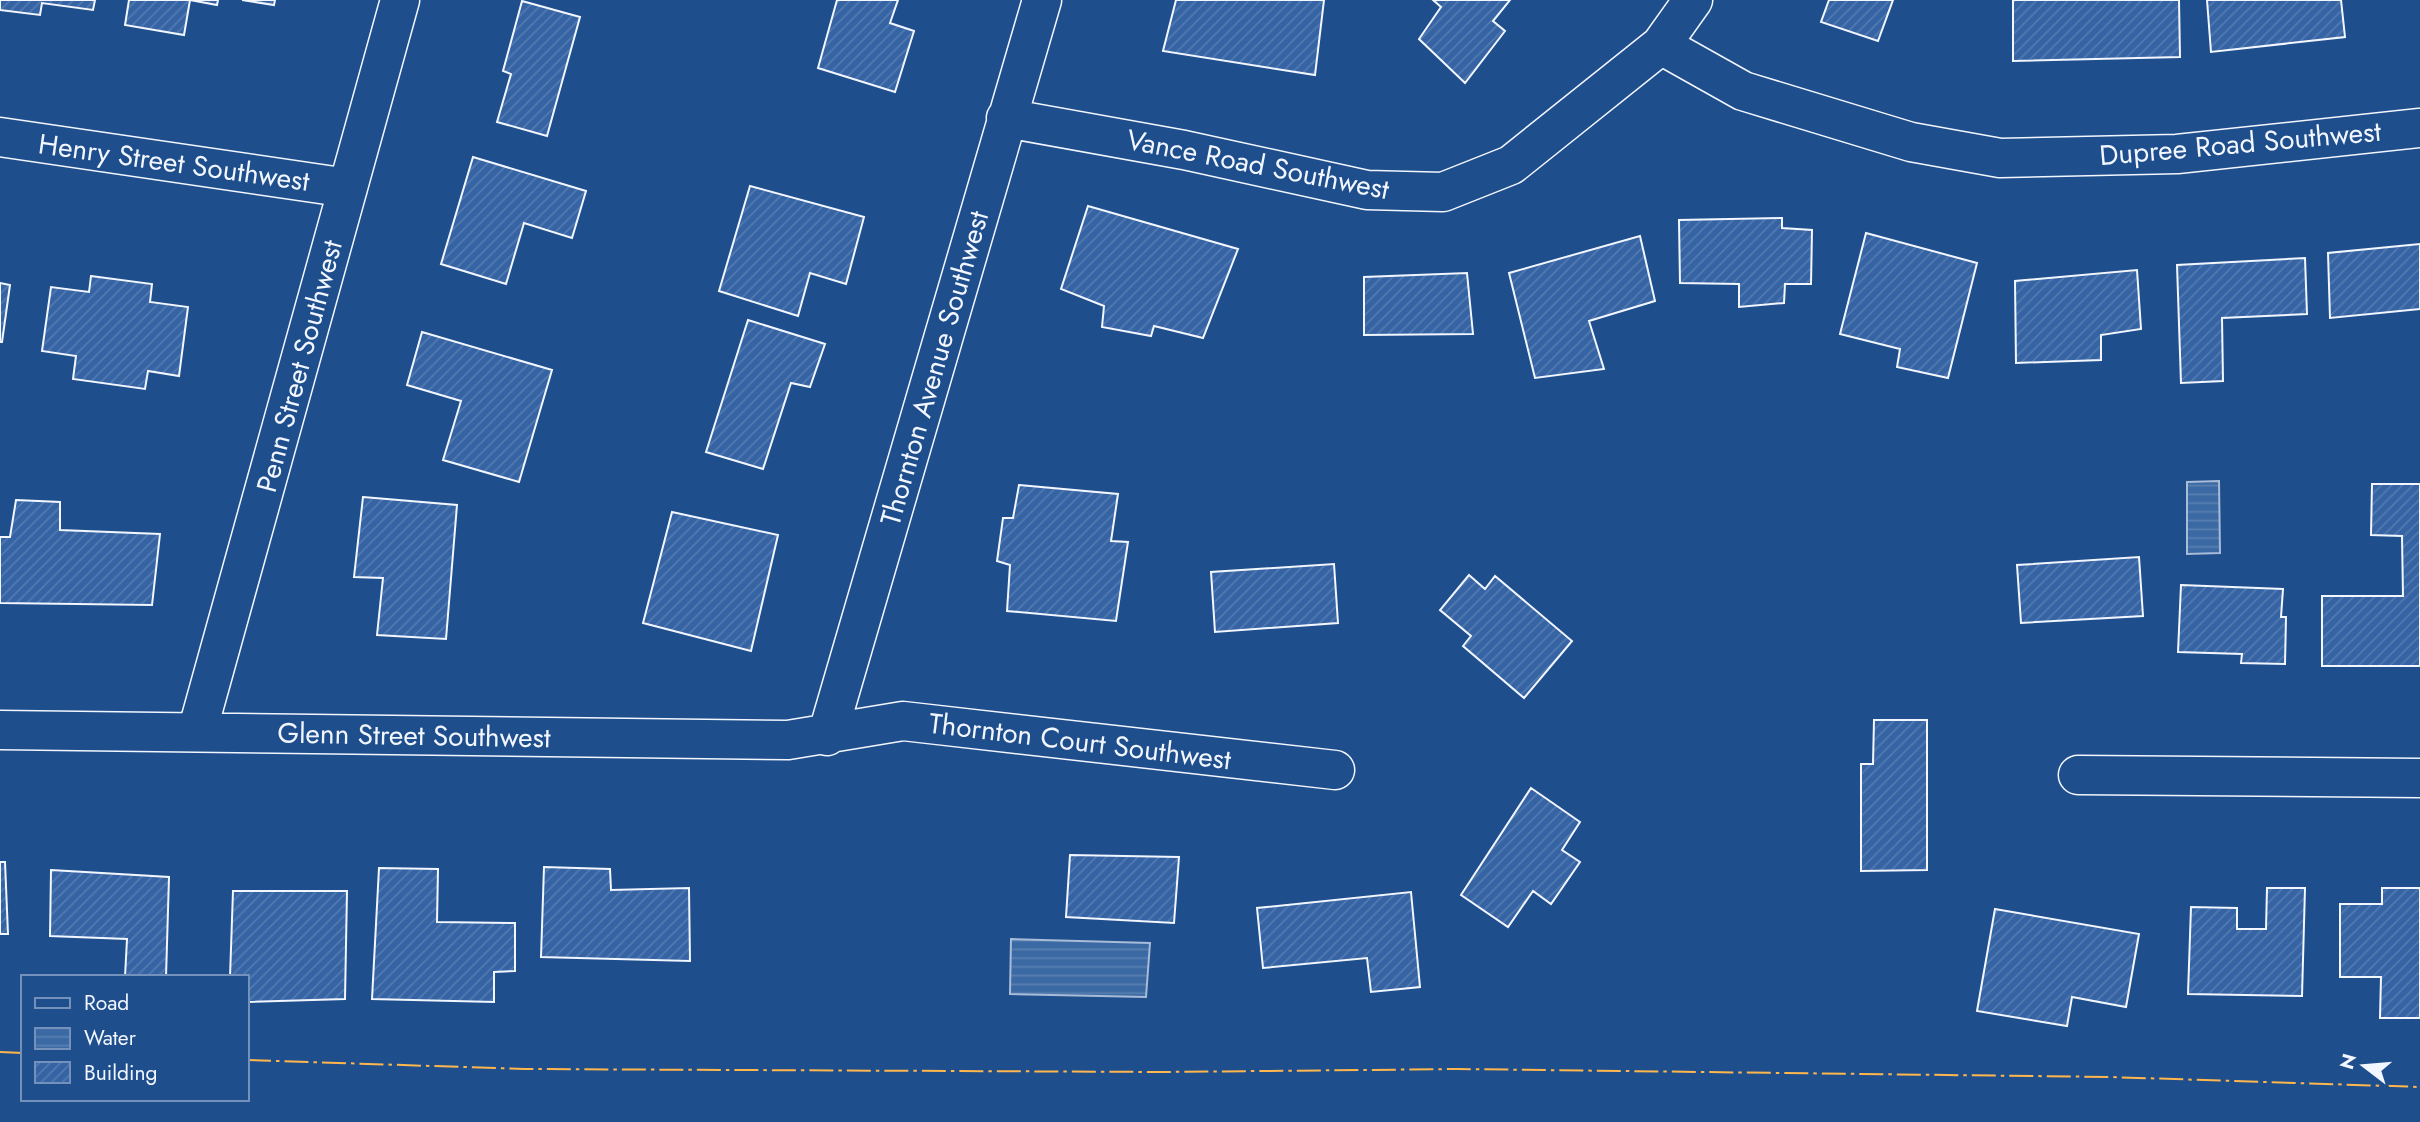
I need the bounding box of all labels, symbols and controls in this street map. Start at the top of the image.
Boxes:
street label: Dupree Road Southwest [2098,111,2383,176]
street label: Vance Road Southwest [1123,119,1393,210]
street label: Henry Street Southwest [36,123,312,202]
street label: Thornton Avenue Southwest [870,206,999,530]
street label: Penn Street Southwest [246,235,353,497]
street label: Thornton Court Southwest [927,703,1234,780]
street label: Glenn Street Southwest [277,713,551,758]
legend [21,975,248,1101]
text: Road [84,988,129,1018]
text: Water [84,1023,137,1053]
north arrow [2329,1031,2399,1101]
text: N [2333,1050,2363,1072]
text: Building [84,1058,157,1088]

